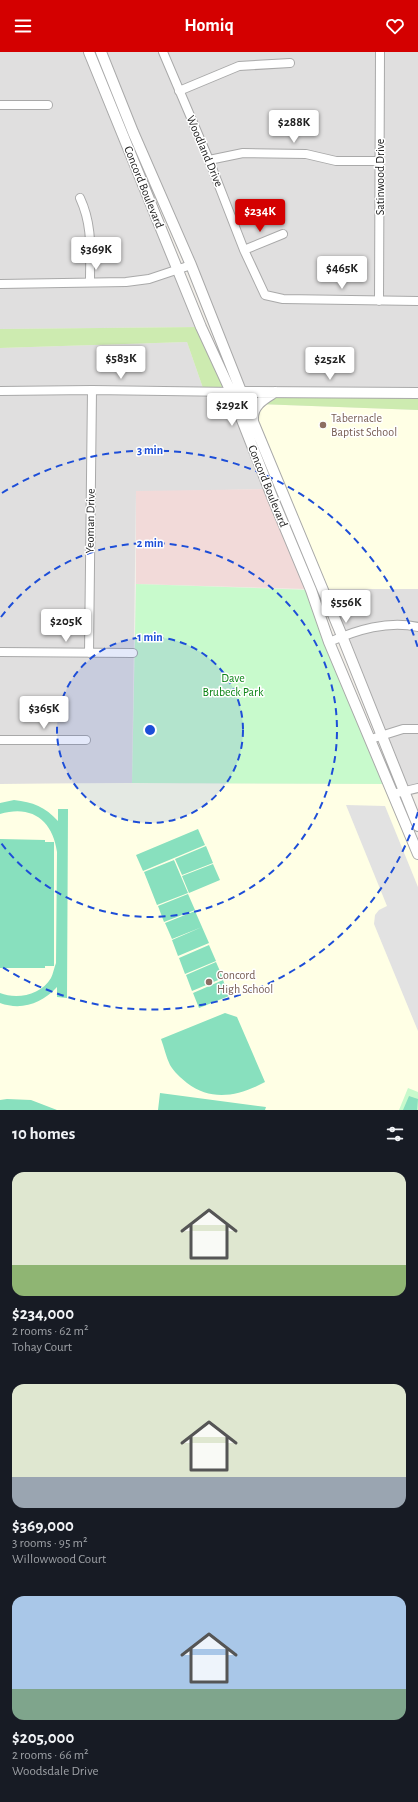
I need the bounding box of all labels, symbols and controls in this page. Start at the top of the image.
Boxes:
icon: menu [12,15,34,37]
icon: heart [384,15,406,37]
text: Homiq [184,17,234,35]
pin: $288K [266,110,322,144]
street label: Woodland Drive [185,114,225,188]
text: $288K [278,116,310,129]
street label: Satinwood Drive [374,139,386,215]
street label: Concord Boulevard [122,144,166,230]
pin: $234K [232,199,288,233]
text: $234K [244,205,276,218]
pin: $369K [68,237,124,271]
text: $369K [80,243,112,256]
pin: $465K [314,256,370,290]
text: $465K [326,262,358,275]
pin: $583K [93,346,149,380]
pin: $252K [302,347,358,381]
text: $583K [105,352,137,365]
text: $252K [314,353,346,366]
pin: $292K [204,393,260,427]
text: $292K [216,399,248,412]
place label: Tabernacle Baptist School [331,412,397,438]
marker: Tabernacle Baptist School [318,420,328,430]
street label: Concord Boulevard [246,443,290,529]
text: 3 min [137,444,163,456]
street label: Yeoman Drive [83,488,97,554]
text: 2 min [137,537,163,549]
pin: $556K [318,590,374,624]
text: $556K [331,596,361,609]
pin: $205K [38,609,94,643]
text: $205K [50,615,82,628]
text: 1 min [137,631,163,643]
park label: Dave Brubeck Park [203,672,264,698]
pin: $365K [16,696,72,730]
text: $365K [29,702,59,715]
centre of rings [143,723,157,737]
place label: Concord High School [217,969,273,995]
marker: Concord High School [204,977,214,987]
icon: filters [384,1123,406,1145]
text: 10 homes [12,1125,75,1142]
icon: home [173,1198,245,1270]
text: $234,000 [12,1305,74,1322]
text: 2 rooms · 62 m² [12,1325,88,1338]
text: Tohay Court [12,1341,72,1354]
icon: home [173,1410,245,1482]
text: $369,000 [12,1517,74,1534]
text: 3 rooms · 95 m² [12,1537,87,1550]
text: Willowwood Court [12,1553,106,1566]
icon: home [173,1622,245,1694]
text: $205,000 [12,1729,74,1746]
text: 2 rooms · 66 m² [12,1749,89,1762]
text: Woodsdale Drive [12,1765,98,1778]

